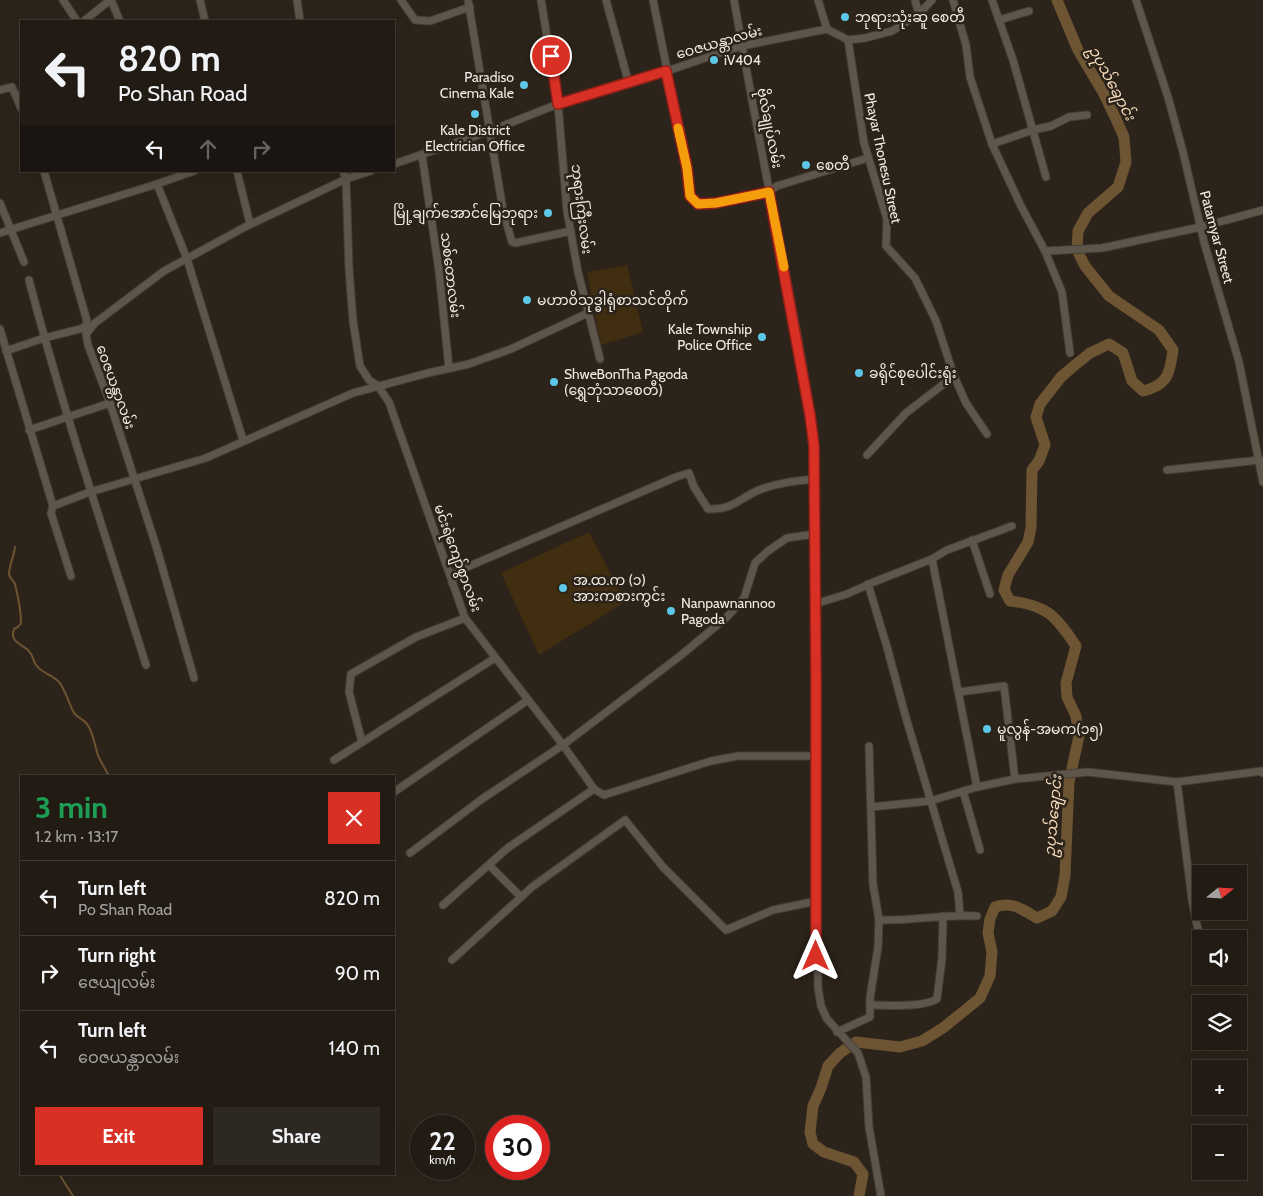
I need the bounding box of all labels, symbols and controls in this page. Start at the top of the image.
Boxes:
place label: ဘုရားသုံးဆူ စေတီ [855,7,965,29]
marker: ဘုရားသုံးဆူ စေတီ [839,11,851,23]
street label: ဝေဇယန္တာလမ်း [674,20,765,66]
pin [530,35,572,77]
text: 820 m [118,37,221,80]
icon: left [35,40,100,105]
icon: arrive [537,42,565,70]
water label: ဥပုသ်ချောင်း [1082,42,1141,126]
place label: iV404 [724,51,761,69]
marker: iV404 [708,54,720,66]
place label: Paradiso Cinema Kale [440,68,514,102]
marker: Paradiso Cinema Kale [518,79,530,91]
text: Po Shan Road [118,80,248,107]
street label: ဗိုလ်ချုပ်လမ်း [750,86,788,170]
street label: Phayar Thonesu Street [860,91,906,225]
marker: Kale District Electrician Office [469,108,481,120]
place label: Kale District Electrician Office [425,121,525,155]
icon: left [141,135,169,163]
icon: ahead [194,135,222,163]
icon: right [247,135,275,163]
place label: စေတီ [816,155,850,174]
marker: စေတီ [800,159,812,171]
street label: ဘုရားကြီးလမ်း [565,163,597,255]
street label: Patamyar Street [1196,189,1238,286]
place label: မြို့ချက်အောင်မြေဘုရား [393,203,538,225]
marker: မြို့ချက်အောင်မြေဘုရား [542,207,554,219]
street label: သစ်တောလမ်း [437,231,466,319]
place label: မဟာဝိသုဒ္ဓါရုံစာသင်တိုက် [537,290,688,312]
marker: မဟာဝိသုဒ္ဓါရုံစာသင်တိုက် [521,294,533,306]
place label: Kale Township Police Office [668,320,752,354]
marker: Kale Township Police Office [756,331,768,343]
street label: ဝေဇယန္တာလမ်း [90,342,141,433]
place label: ခရိုင်စုပေါင်းရုံး [869,363,957,385]
place label: ShweBonTha Pagoda (ရွှေဘုံသာစေတီ) [564,365,688,402]
marker: ခရိုင်စုပေါင်းရုံး [853,367,865,379]
marker: ShweBonTha Pagoda (ရွှေဘုံသာစေတီ) [548,376,560,388]
street label: မင်းရဲကျော်စွာလမ်း [427,501,487,615]
place label: အ.ထ.က (၁) အားကစားကွင်း [573,571,665,607]
marker: အ.ထ.က (၁) အားကစားကွင်း [557,582,569,594]
place label: Nanpawnannoo Pagoda [681,594,776,628]
marker: Nanpawnannoo Pagoda [665,605,677,617]
place label: မူလွန်-အမက(၁၅) [997,719,1103,741]
marker: မူလွန်-အမက(၁၅) [981,723,993,735]
water label: ဥပုသ်ချောင်း [1038,773,1069,858]
text: 3 min [35,789,108,826]
button: close [328,792,380,844]
text: 1.2 km · 13:17 [35,827,118,846]
north arrow [1192,865,1248,920]
map controls [1192,865,1247,1180]
text: Turn left [78,877,146,900]
icon: left [35,884,63,912]
text: 820 m [324,887,380,910]
text: Po Shan Road [78,900,172,919]
position arrow [789,929,841,981]
button: sound [1192,930,1247,985]
text: Turn right [78,944,156,967]
icon: right [35,959,63,987]
text: 90 m [335,962,380,985]
text: ဇေယျလမ်း [78,973,155,992]
button: layers [1192,995,1247,1050]
text: Turn left [78,1019,146,1042]
icon: left [35,1034,63,1062]
text: 140 m [329,1037,380,1060]
text: ဝေဇယန္တာလမ်း [78,1048,179,1067]
button: + [1192,1060,1247,1115]
button: Exit [35,1107,203,1165]
button: Share [213,1107,380,1165]
speed limit sign: 30 [485,1115,550,1180]
button: − [1192,1125,1247,1180]
text: 22 [429,1126,456,1156]
text: km/h [429,1152,456,1167]

